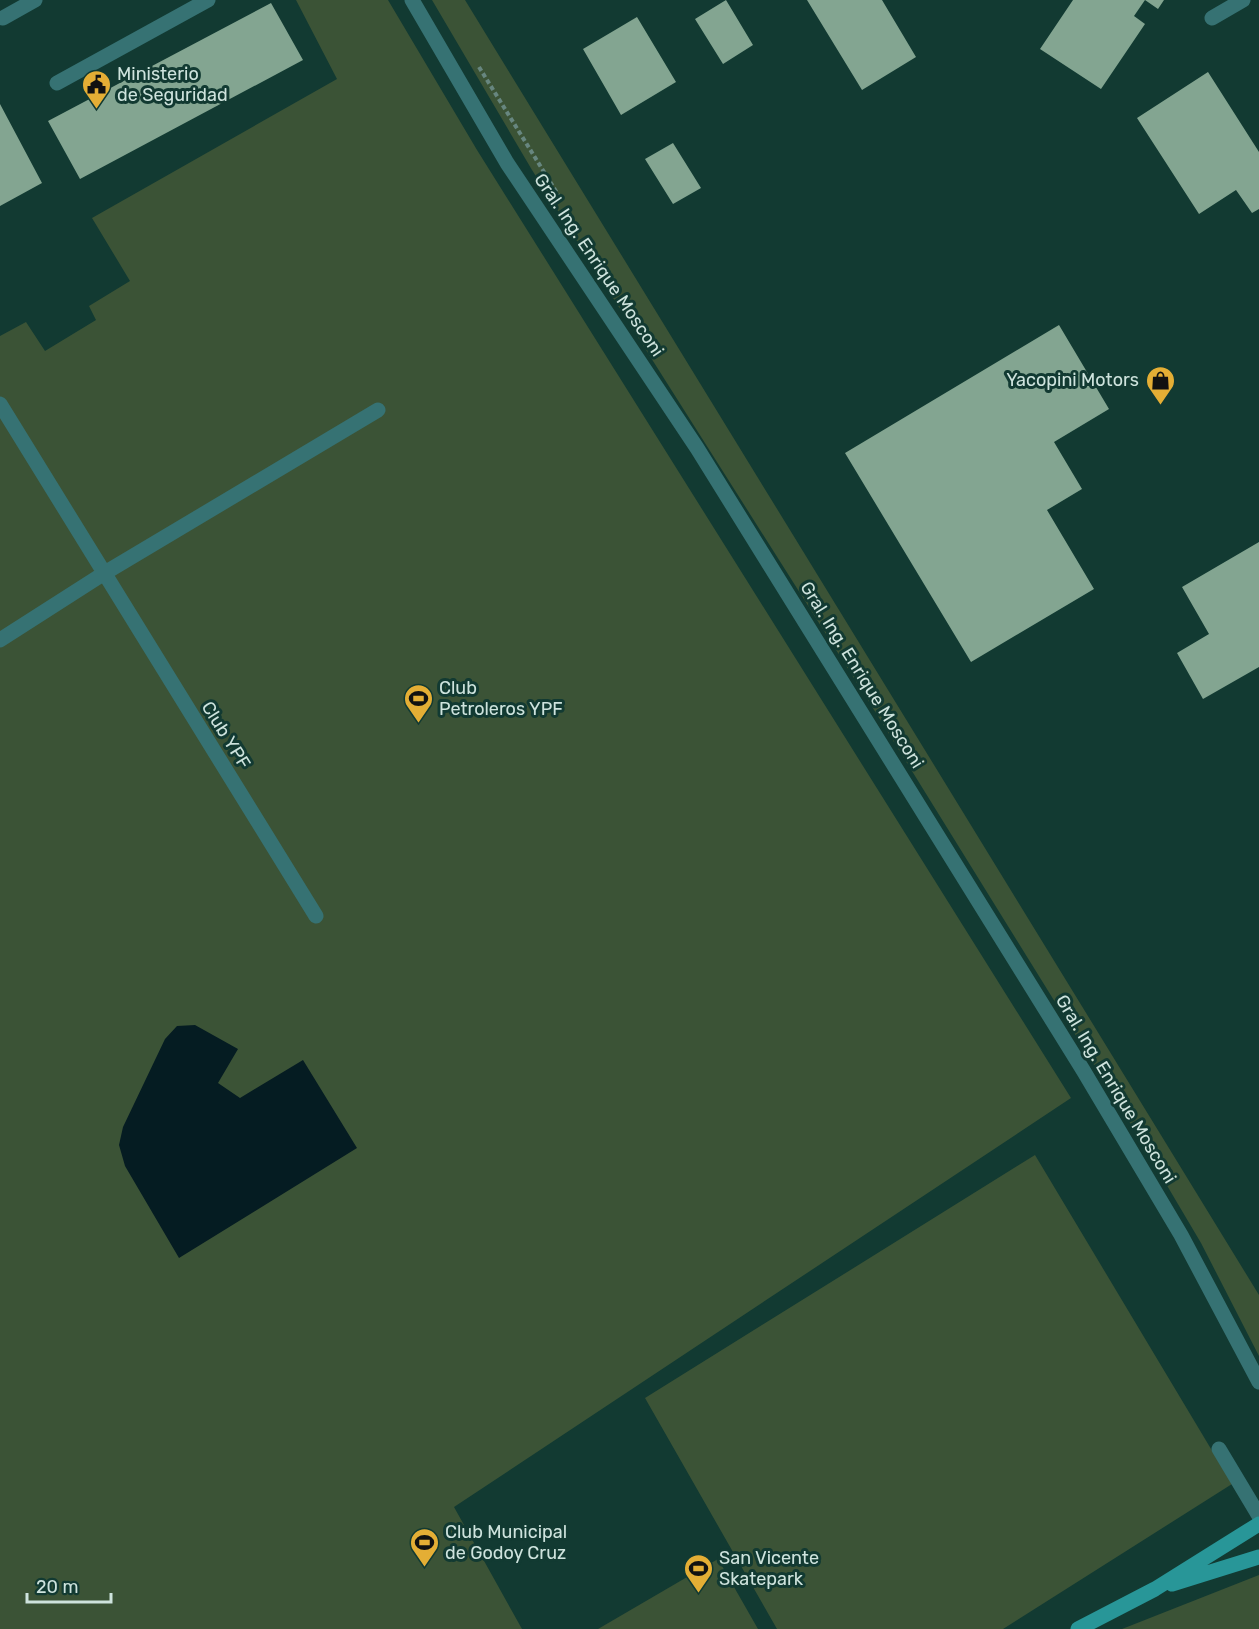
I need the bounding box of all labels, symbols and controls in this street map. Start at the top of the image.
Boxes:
place label: Ministerio de Seguridad [117,63,228,106]
public building icon: Ministerio de Seguridad [80,68,112,110]
street label: Gral. Ing. Enrique Mosconi [529,169,669,361]
shop icon: Yacopini Motors [1144,364,1176,406]
place label: Yacopini Motors [1006,369,1139,391]
street label: Gral. Ing. Enrique Mosconi [795,578,929,772]
place label: Club Petroleros YPF [439,677,563,720]
sports icon: Club Petroleros YPF [402,682,434,724]
street label: Club YPF [197,697,255,773]
street label: Gral. Ing. Enrique Mosconi [1051,991,1181,1187]
place label: Club Municipal de Godoy Cruz [445,1521,567,1564]
sports icon: Club Municipal de Godoy Cruz [408,1526,440,1568]
place label: San Vicente Skatepark [719,1547,819,1590]
sports icon: San Vicente Skatepark [682,1552,714,1594]
scale bar [27,1566,111,1604]
text: 20 m [36,1576,78,1598]

